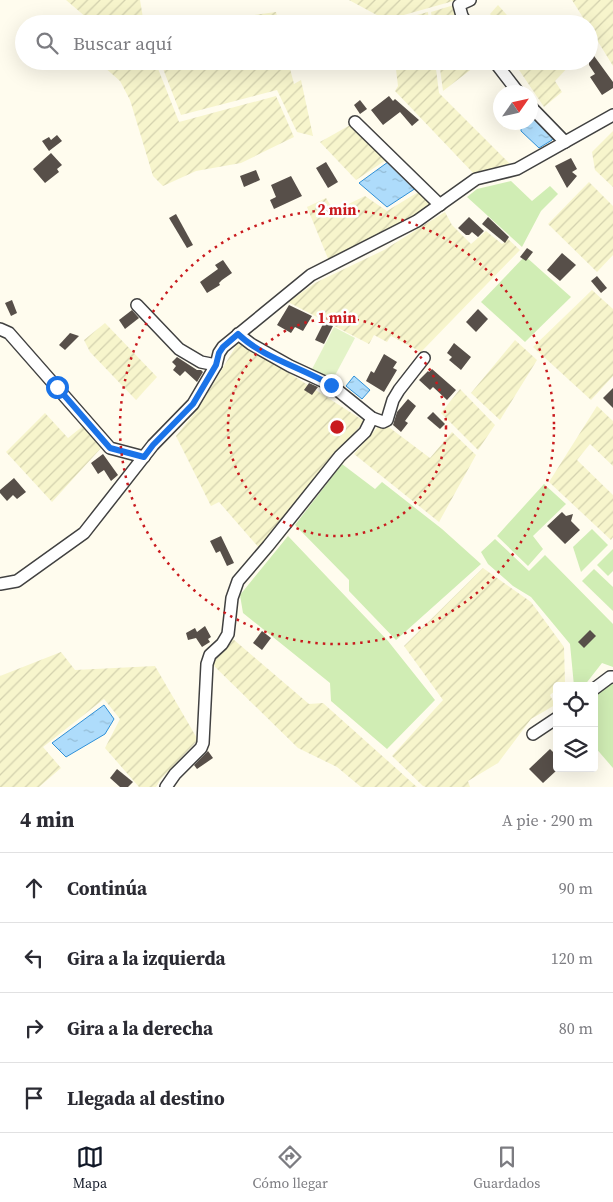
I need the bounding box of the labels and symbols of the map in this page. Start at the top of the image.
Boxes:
north arrow [493,85,538,130]
text: 2 min [318,199,356,220]
text: 1 min [318,307,356,328]
route end [320,374,343,397]
route start [46,376,69,399]
centre of rings [328,418,346,436]

